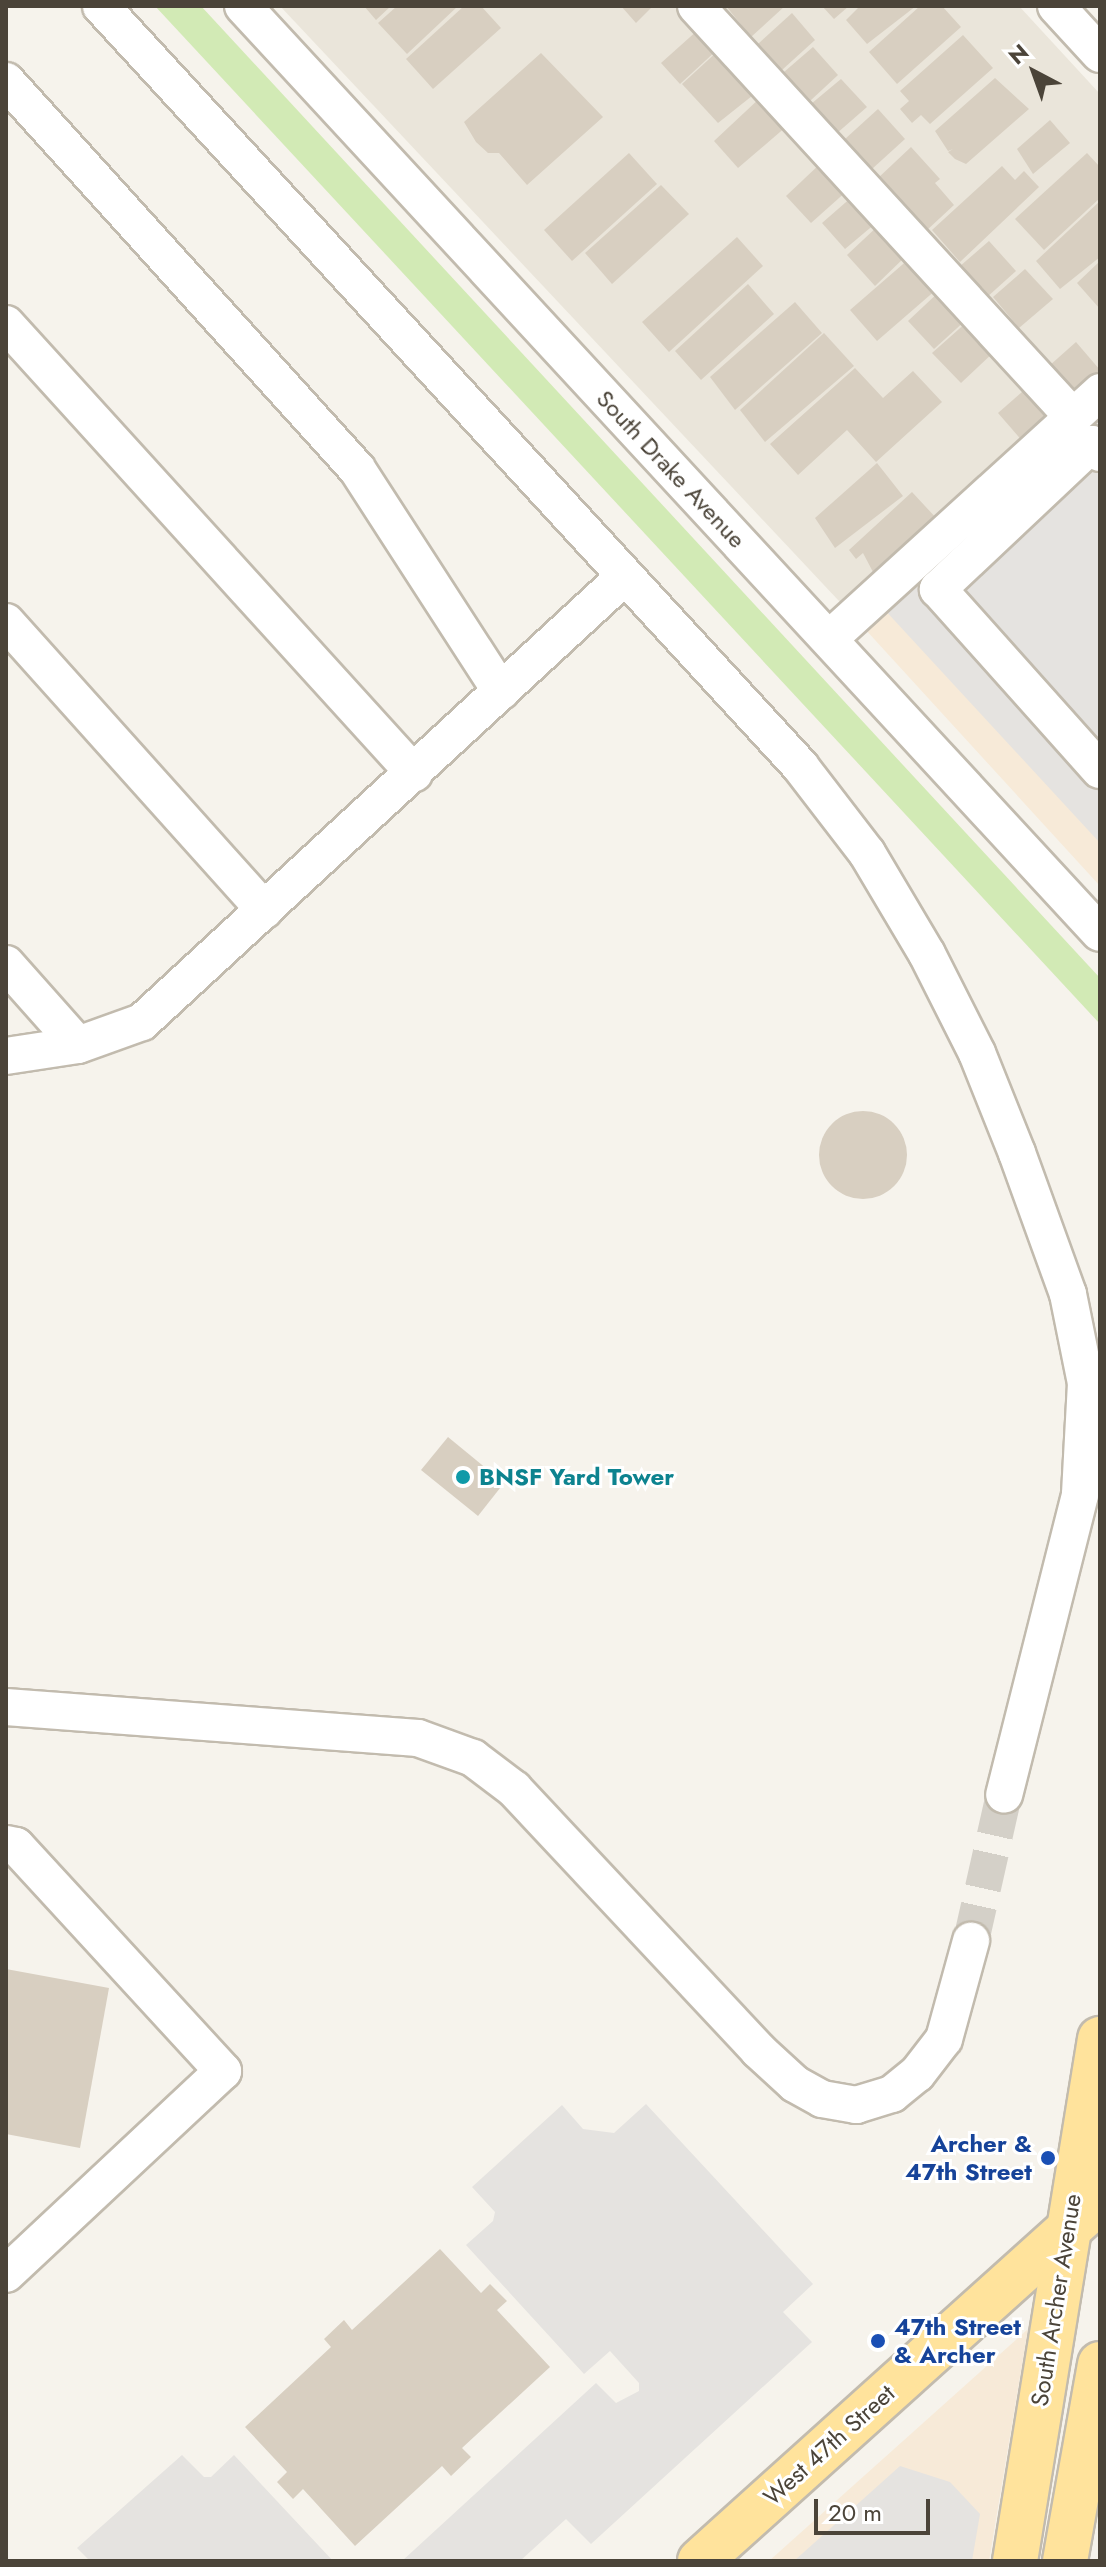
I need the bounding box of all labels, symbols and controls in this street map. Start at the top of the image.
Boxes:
north arrow [994,32,1074,112]
text: N [1001,36,1035,72]
street label: South Drake Avenue [591,384,751,554]
place label: BNSF Yard Tower [479,1463,674,1491]
marker: BNSF Yard Tower [454,1468,472,1486]
place label: Archer & 47th Street [905,2130,1032,2186]
marker: Archer & 47th Street [1039,2149,1057,2167]
street label: South Archer Avenue [1025,2192,1087,2408]
place label: 47th Street & Archer [894,2313,1021,2369]
marker: 47th Street & Archer [869,2332,887,2350]
street label: West 47th Street [758,2379,900,2511]
scale bar [818,2483,934,2533]
text: 20 m [828,2495,882,2530]

